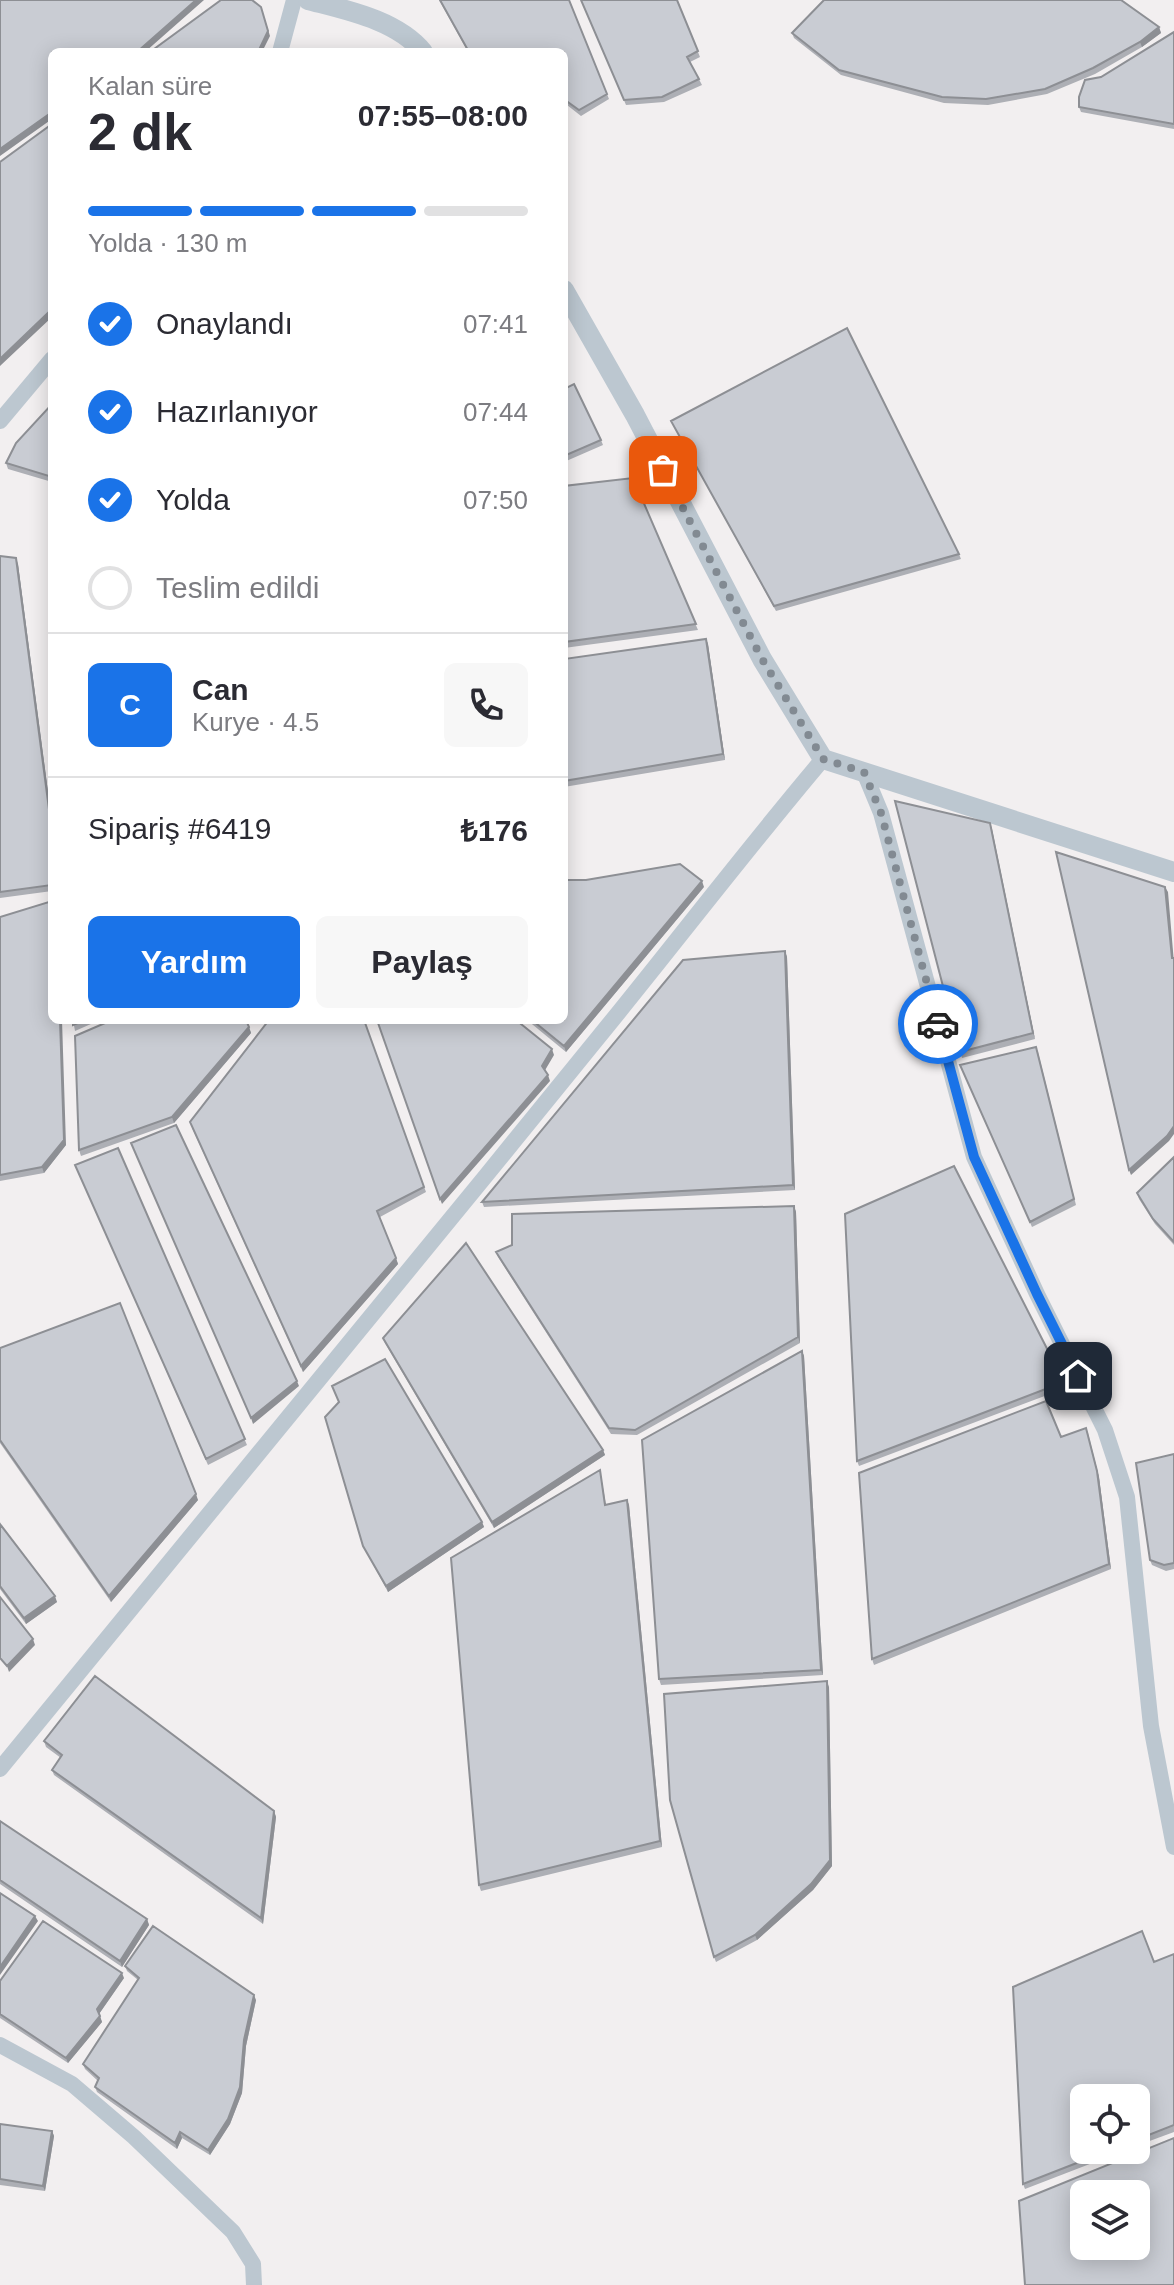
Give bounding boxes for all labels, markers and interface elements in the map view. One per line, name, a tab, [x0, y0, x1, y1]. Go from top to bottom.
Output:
text: Kalan süre	[88, 71, 212, 101]
text: 07:55–08:00	[358, 99, 528, 132]
text: 2 dk	[88, 103, 192, 161]
text: Yolda · 130 m	[88, 228, 247, 258]
icon: check	[88, 302, 132, 346]
text: Onaylandı	[156, 307, 293, 340]
text: 07:41	[463, 309, 528, 339]
icon: check	[88, 390, 132, 434]
text: Hazırlanıyor	[156, 395, 318, 428]
text: 07:44	[463, 397, 528, 427]
pin	[629, 436, 697, 504]
icon: bag	[641, 448, 685, 492]
icon: check	[88, 478, 132, 522]
text: Yolda	[156, 483, 230, 516]
text: 07:50	[463, 485, 528, 515]
text: Teslim edildi	[156, 571, 319, 604]
button: phone	[444, 663, 528, 747]
text: Can	[192, 673, 249, 706]
text: C	[119, 688, 141, 721]
text: Kurye · 4.5	[192, 707, 319, 737]
text: Sipariş #6419	[88, 812, 271, 845]
text: ₺176	[461, 814, 528, 847]
button: Yardım	[88, 916, 300, 1008]
button: Paylaş	[316, 916, 528, 1008]
courier	[898, 984, 978, 1064]
icon: car	[916, 1002, 960, 1046]
pin	[1044, 1342, 1112, 1410]
icon: home	[1056, 1354, 1100, 1398]
map controls	[1070, 2084, 1150, 2260]
button: locate	[1070, 2084, 1150, 2164]
button: layers	[1070, 2180, 1150, 2260]

